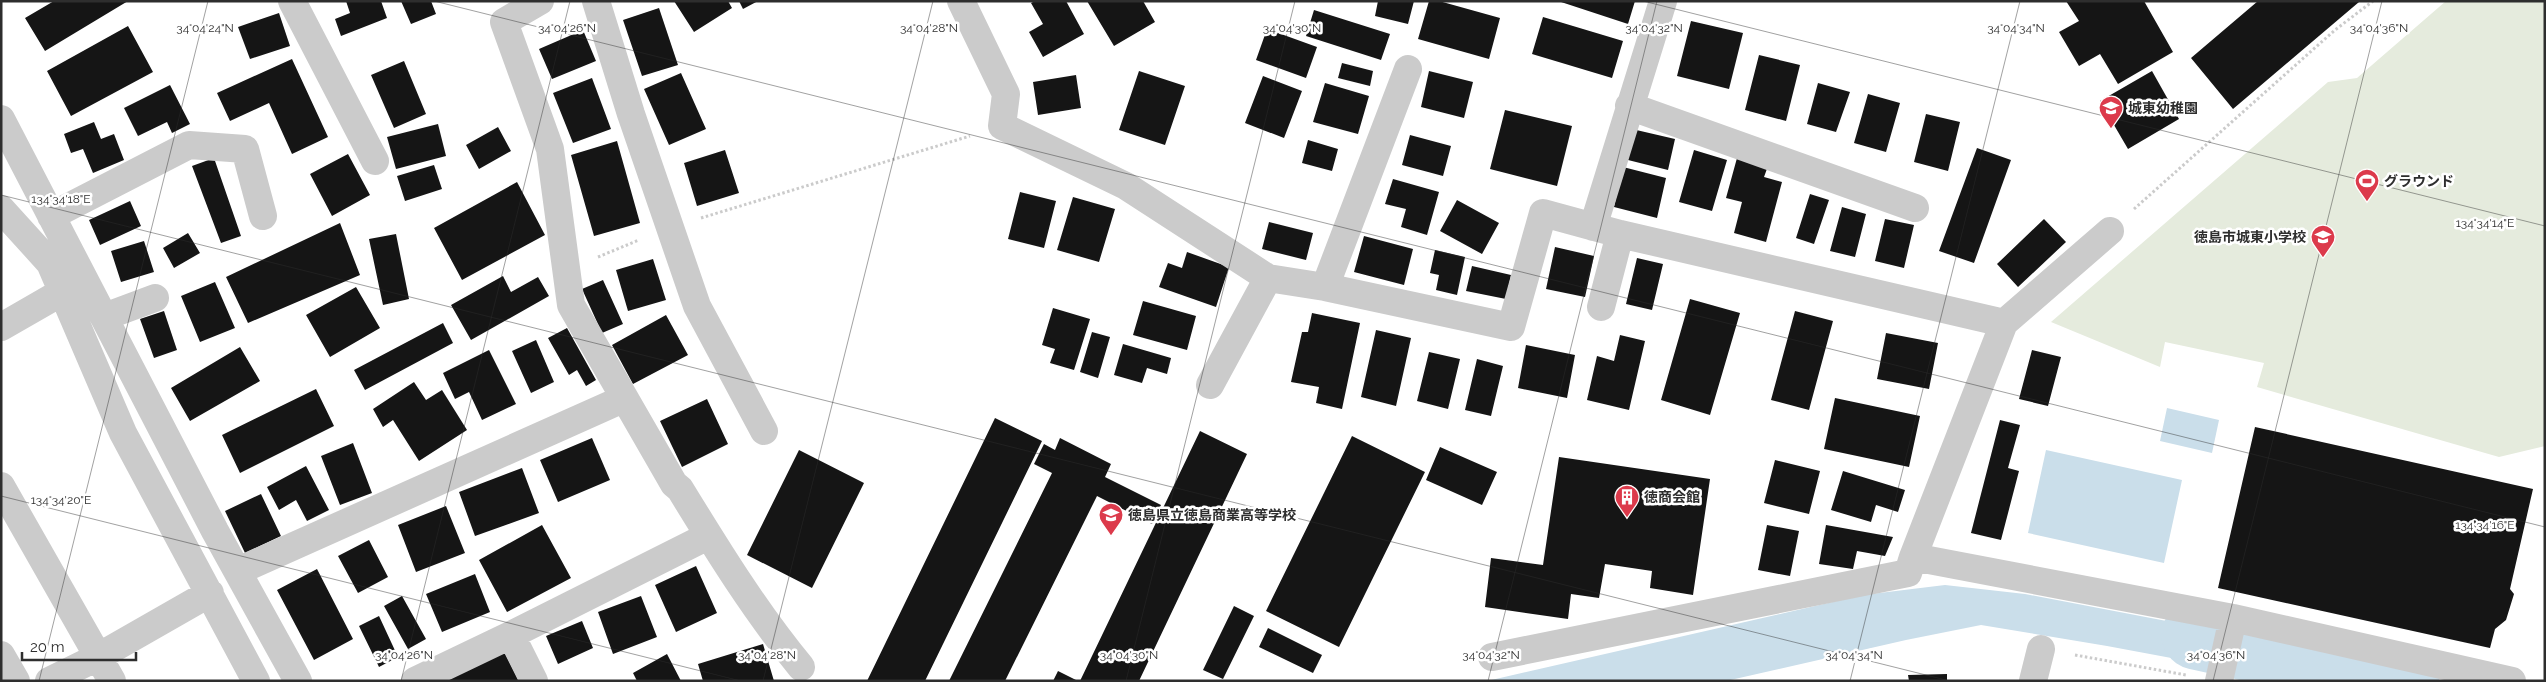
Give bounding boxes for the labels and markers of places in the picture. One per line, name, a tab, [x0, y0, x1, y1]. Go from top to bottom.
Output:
school or university icon: 城東幼稚園	[2098, 95, 2124, 129]
place label: 城東幼稚園	[2128, 100, 2198, 116]
sports icon: グラウンド	[2354, 168, 2380, 202]
place label: グラウンド	[2384, 173, 2454, 189]
school or university icon: 徳島市城東小学校	[2310, 224, 2336, 258]
place label: 徳島市城東小学校	[2194, 229, 2306, 245]
building icon: 徳商会館	[1614, 484, 1640, 518]
place label: 徳商会館	[1644, 489, 1700, 505]
school or university icon: 徳島県立徳島商業高等学校	[1098, 502, 1124, 536]
place label: 徳島県立徳島商業高等学校	[1128, 507, 1296, 523]

